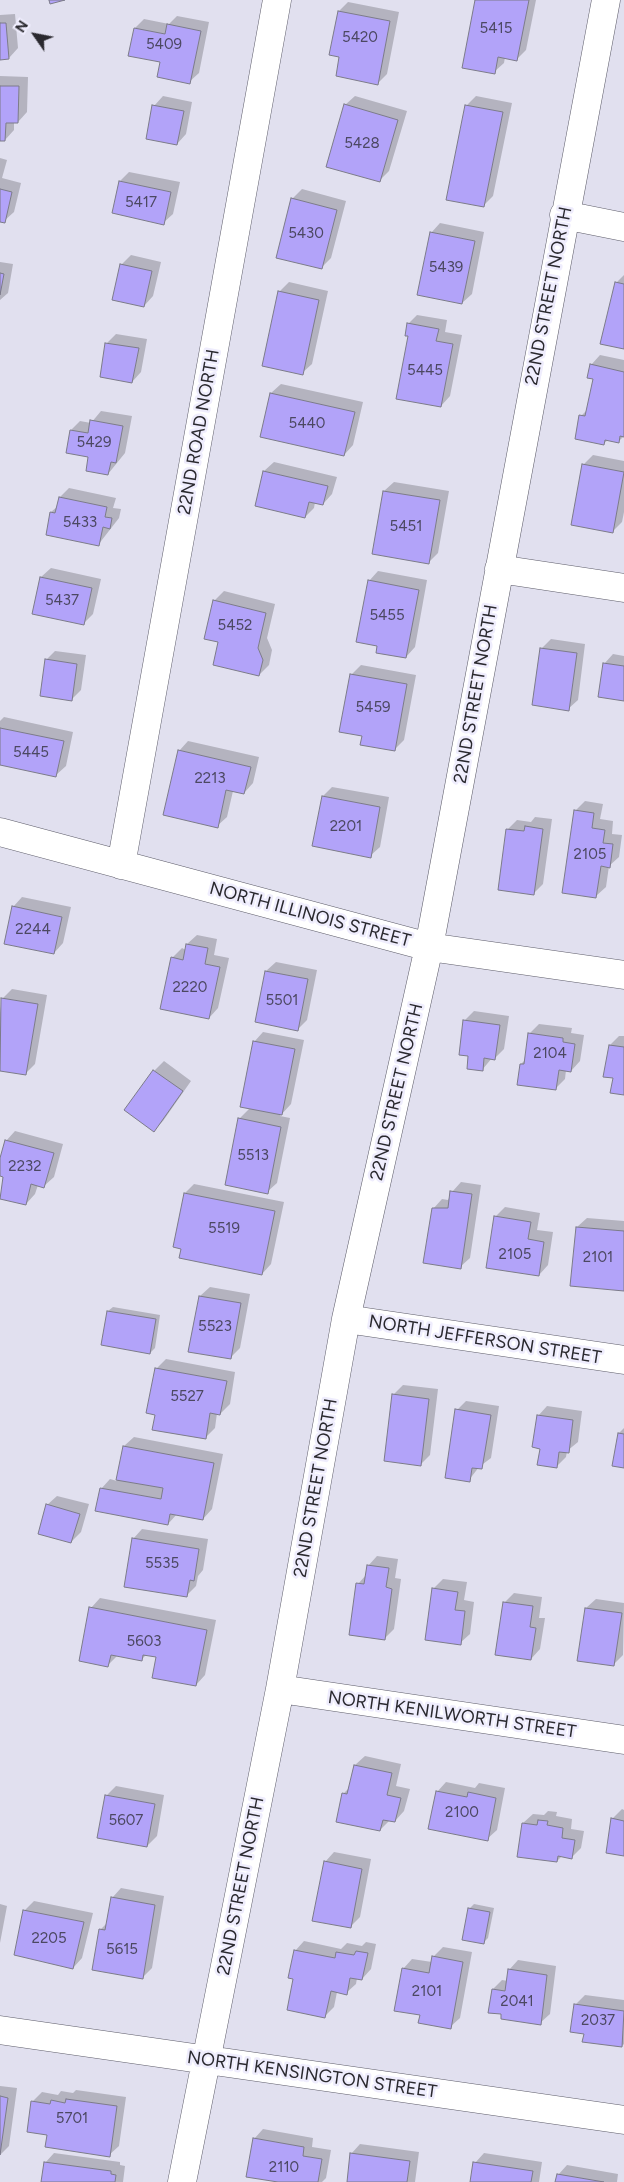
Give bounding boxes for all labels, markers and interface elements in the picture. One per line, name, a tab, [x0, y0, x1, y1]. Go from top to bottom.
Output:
north arrow	[10, 10, 60, 60]
text: N	[12, 17, 32, 36]
house number: 5415	[480, 20, 512, 38]
house number: 5420	[342, 29, 378, 47]
house number: 5409	[146, 36, 182, 54]
house number: 5428	[344, 135, 380, 153]
house number: 5417	[125, 194, 157, 212]
street label: 22ND STREET NORTH	[521, 205, 577, 387]
house number: 5430	[288, 225, 324, 243]
house number: 5439	[429, 259, 463, 277]
street label: 22ND ROAD NORTH	[174, 348, 224, 516]
house number: 5445	[407, 362, 443, 380]
house number: 5440	[289, 415, 325, 433]
house number: 5429	[77, 434, 111, 452]
house number: 5433	[63, 514, 97, 532]
house number: 5451	[390, 518, 422, 536]
house number: 5437	[45, 592, 79, 610]
street label: 22ND STREET NORTH	[450, 603, 502, 785]
house number: 5455	[369, 607, 405, 625]
house number: 5452	[218, 617, 252, 635]
house number: 5459	[355, 699, 391, 717]
house number: 5445	[13, 744, 49, 762]
house number: 2213	[194, 770, 226, 788]
house number: 2201	[330, 818, 362, 836]
house number: 2105	[574, 846, 606, 864]
street label: NORTH ILLINOIS STREET	[207, 878, 413, 952]
house number: 2244	[15, 921, 51, 939]
house number: 2220	[173, 979, 207, 997]
house number: 5501	[265, 992, 299, 1010]
street label: 22ND STREET NORTH	[366, 1001, 428, 1183]
house number: 2104	[533, 1045, 567, 1063]
house number: 5513	[237, 1147, 269, 1165]
house number: 2232	[8, 1158, 42, 1176]
house number: 5519	[208, 1220, 240, 1238]
house number: 2105	[499, 1246, 531, 1264]
house number: 2101	[583, 1249, 613, 1267]
street label: NORTH JEFFERSON STREET	[367, 1311, 603, 1369]
house number: 5523	[198, 1318, 232, 1336]
house number: 5527	[170, 1388, 204, 1406]
street label: 22ND STREET NORTH	[290, 1397, 342, 1579]
house number: 5535	[145, 1555, 179, 1573]
house number: 5603	[127, 1633, 161, 1651]
street label: NORTH KENILWORTH STREET	[326, 1687, 578, 1743]
street label: 22ND STREET NORTH	[213, 1795, 269, 1977]
house number: 2100	[445, 1804, 479, 1822]
house number: 5607	[109, 1812, 143, 1830]
house number: 2205	[31, 1930, 67, 1948]
house number: 5615	[106, 1941, 138, 1959]
house number: 2101	[412, 1983, 442, 2001]
house number: 2041	[500, 1993, 534, 2011]
house number: 2037	[581, 2012, 615, 2030]
street label: NORTH KENSINGTON STREET	[186, 2047, 438, 2103]
house number: 5701	[56, 2110, 88, 2128]
house number: 2110	[269, 2159, 299, 2177]

